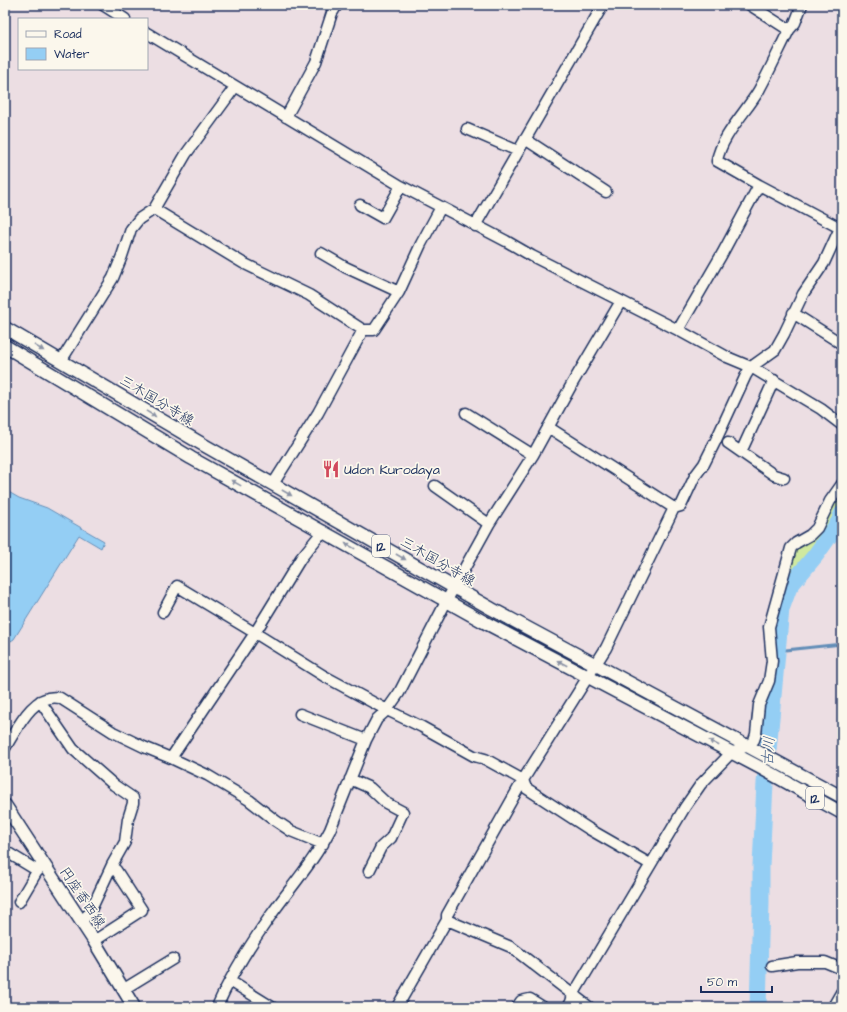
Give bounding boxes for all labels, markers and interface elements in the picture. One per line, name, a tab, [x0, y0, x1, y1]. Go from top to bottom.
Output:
legend	[18, 18, 148, 70]
text: Road	[54, 26, 82, 43]
text: Water	[54, 46, 90, 63]
one-way arrow	[33, 344, 45, 351]
street label: 三木国分寺線	[115, 371, 198, 431]
one-way arrow	[145, 410, 156, 417]
restaurant icon: Udon Kurodaya	[321, 459, 341, 479]
place label: Udon Kurodaya	[344, 460, 440, 480]
one-way arrow	[230, 480, 242, 486]
one-way arrow	[282, 489, 293, 496]
street label: 三木国分寺線	[396, 532, 479, 592]
road number: 12	[372, 535, 390, 557]
one-way arrow	[344, 543, 356, 550]
one-way arrow	[395, 553, 406, 560]
one-way arrow	[556, 660, 568, 666]
water label: 古川	[757, 735, 780, 767]
one-way arrow	[708, 740, 720, 747]
road number: 12	[806, 787, 824, 809]
street label: 円座香西線	[54, 863, 110, 932]
scale bar	[701, 968, 772, 994]
text: 50 m	[707, 974, 738, 991]

